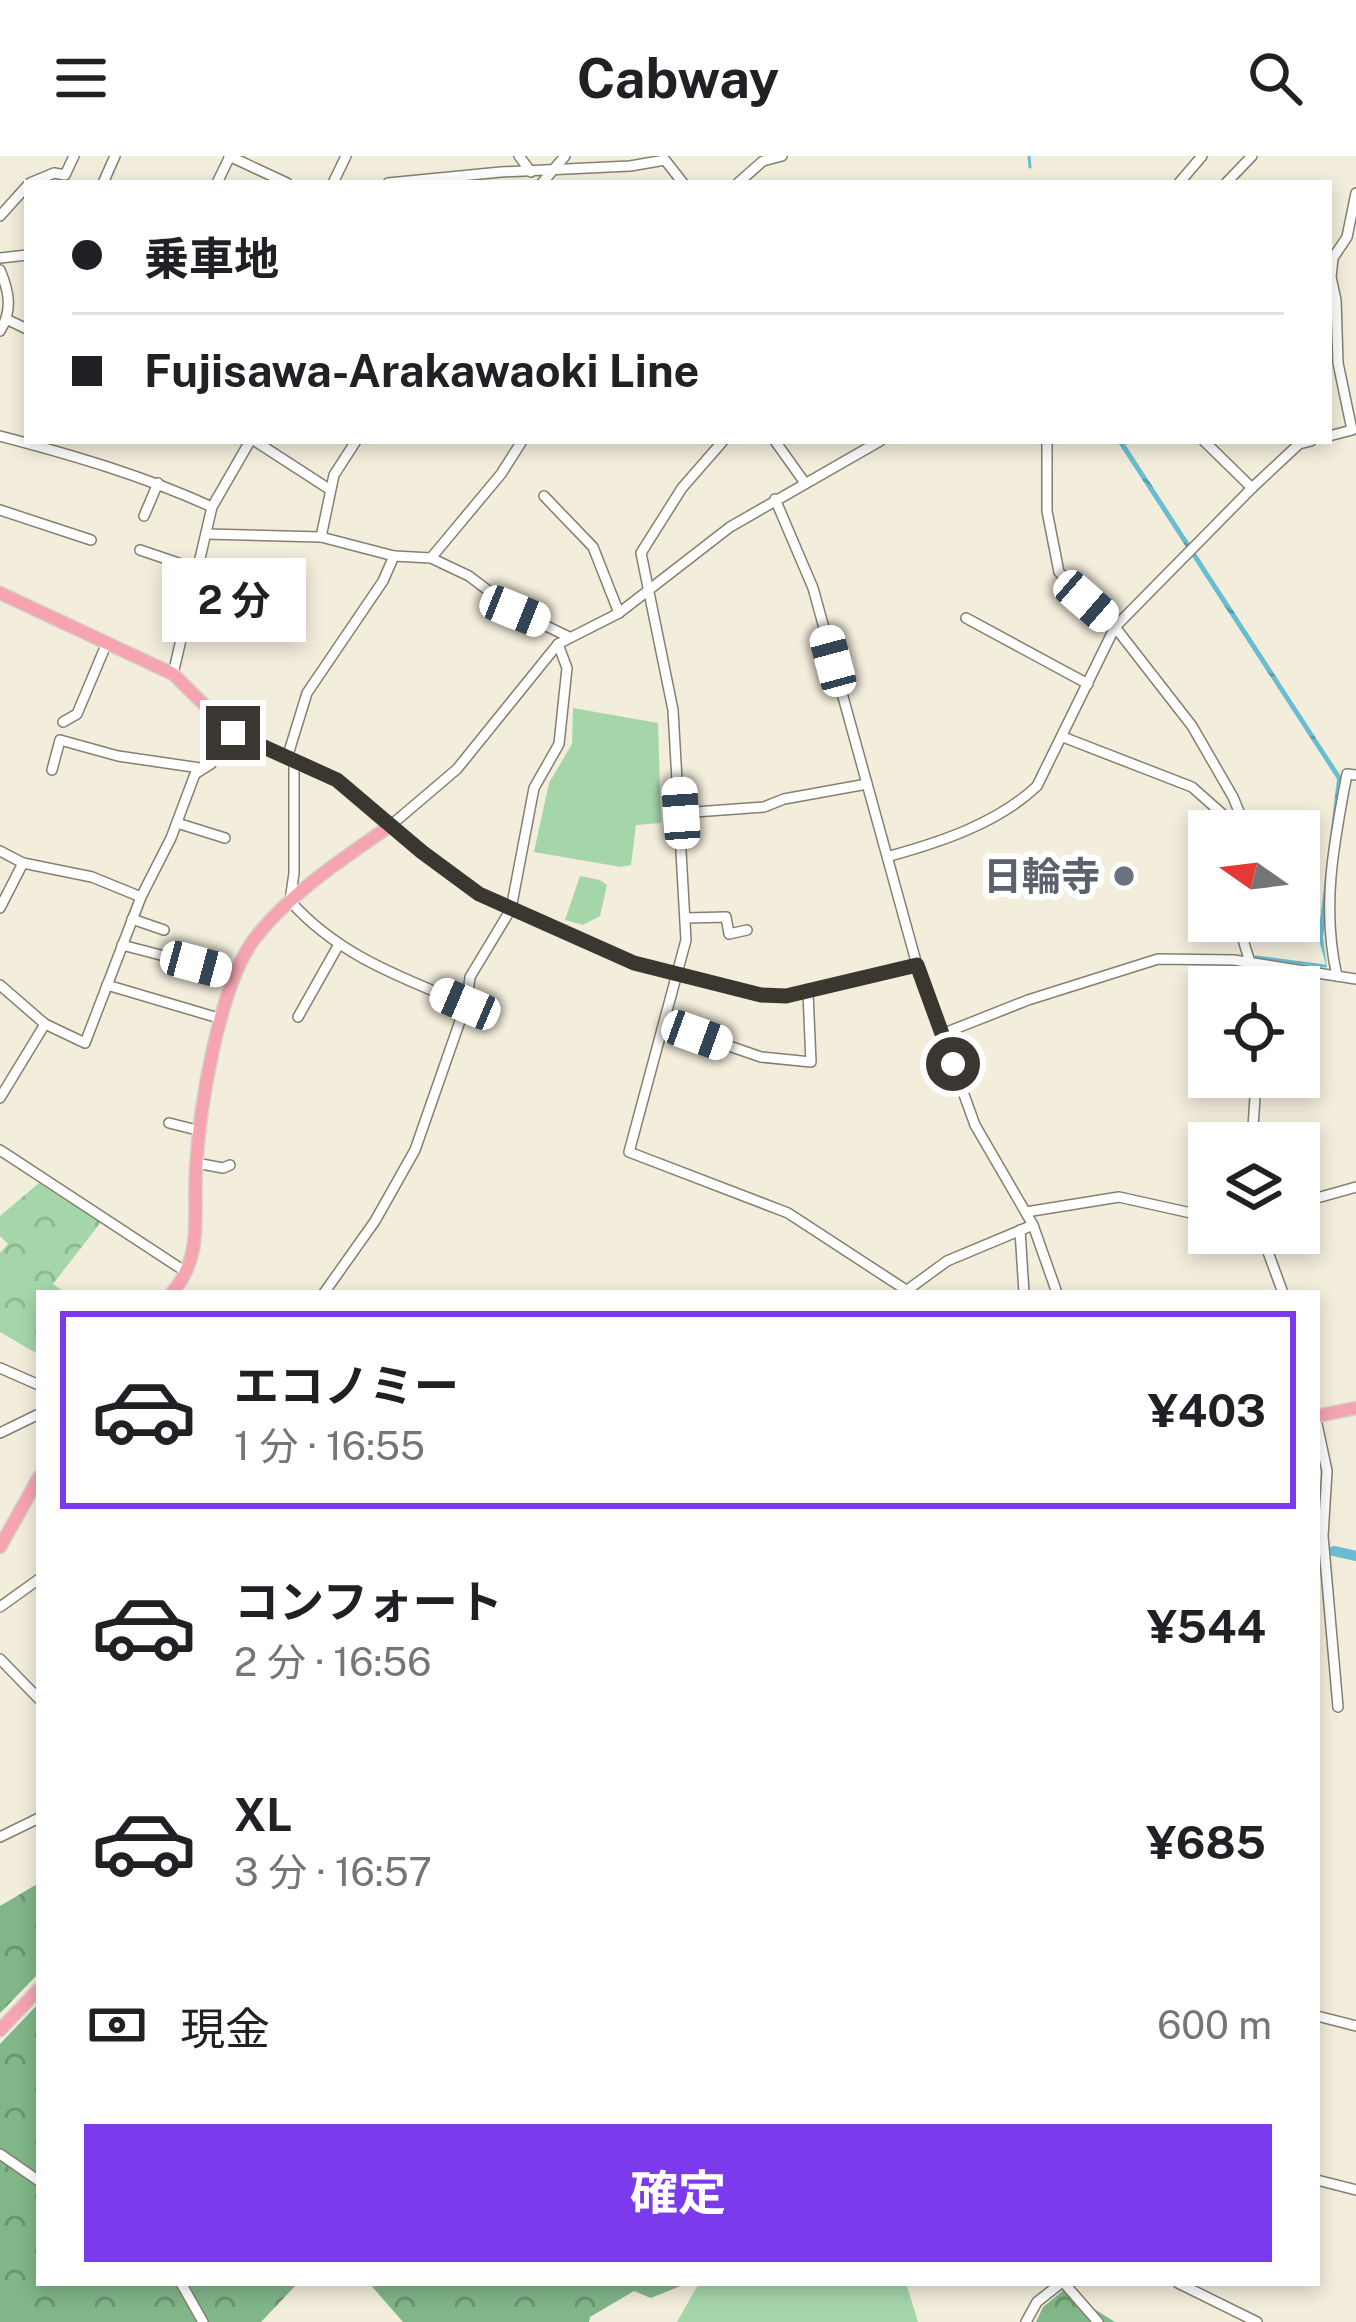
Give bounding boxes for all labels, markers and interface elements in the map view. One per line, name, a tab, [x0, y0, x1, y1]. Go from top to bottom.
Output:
icon: menu	[48, 45, 114, 111]
icon: search	[1242, 45, 1308, 111]
text: Cabway	[577, 47, 779, 110]
text: 乗車地	[144, 232, 279, 285]
text: Fujisawa-Arakawaoki Line	[144, 344, 700, 397]
callout: 2 分	[161, 559, 305, 643]
car	[1047, 564, 1125, 638]
text: 2 分	[198, 577, 270, 623]
car	[475, 581, 555, 641]
car	[806, 622, 860, 700]
route end	[206, 706, 260, 760]
car	[661, 776, 701, 850]
north arrow	[1188, 810, 1320, 942]
map controls	[1188, 810, 1320, 1254]
place label: 日輪寺	[983, 853, 1100, 899]
marker: 日輪寺	[1111, 863, 1137, 889]
car	[157, 937, 235, 991]
button: locate	[1188, 966, 1320, 1098]
car	[425, 973, 505, 1035]
car	[657, 1006, 737, 1064]
route start	[926, 1037, 980, 1091]
button: layers	[1188, 1122, 1320, 1254]
icon: car	[90, 1356, 198, 1464]
text: エコノミー	[234, 1359, 459, 1412]
text: ¥403	[1148, 1384, 1266, 1437]
text: 1 分 · 16:55	[234, 1423, 425, 1469]
icon: car	[90, 1572, 198, 1680]
text: コンフォート	[234, 1575, 503, 1628]
text: ¥544	[1147, 1600, 1266, 1653]
text: 2 分 · 16:56	[234, 1639, 432, 1685]
icon: car	[90, 1788, 198, 1896]
text: XL	[234, 1788, 292, 1841]
text: ¥685	[1146, 1816, 1266, 1869]
text: 3 分 · 16:57	[234, 1849, 432, 1895]
icon: cash	[84, 1992, 150, 2058]
text: 現金	[180, 2002, 270, 2055]
text: 600 m	[1157, 2002, 1272, 2048]
button: 確定	[84, 2124, 1272, 2262]

